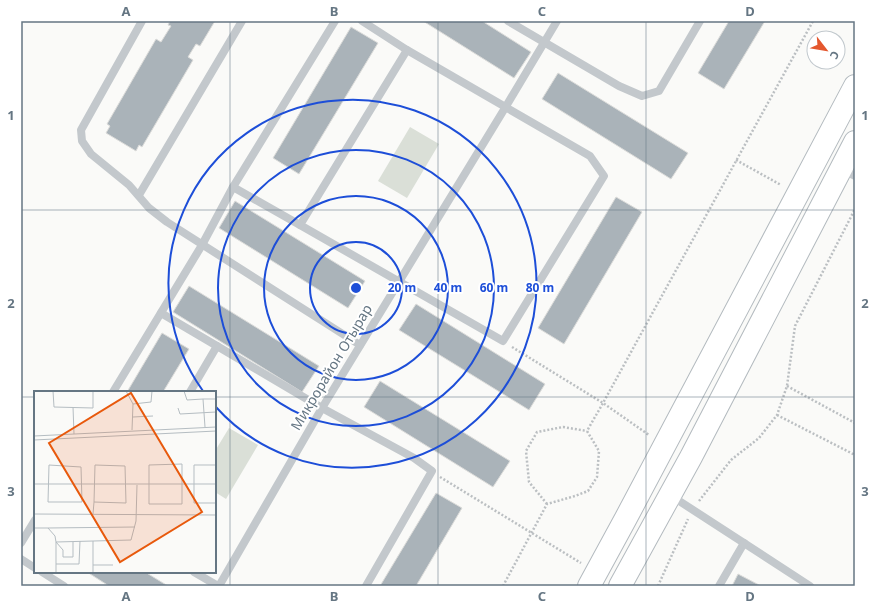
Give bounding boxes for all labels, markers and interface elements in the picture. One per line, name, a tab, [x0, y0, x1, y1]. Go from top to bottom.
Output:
text: A	[122, 2, 131, 20]
text: B	[330, 2, 338, 20]
text: C	[538, 2, 546, 20]
text: D	[745, 2, 755, 20]
north arrow	[806, 30, 846, 70]
text: С	[827, 48, 843, 62]
text: 1	[7, 106, 15, 124]
text: 1	[861, 106, 869, 124]
text: 20 m	[388, 279, 416, 296]
text: 40 m	[434, 279, 462, 296]
text: 60 m	[480, 279, 508, 296]
text: 80 m	[526, 279, 554, 296]
centre of rings	[349, 281, 363, 295]
text: 2	[7, 294, 15, 312]
text: 2	[861, 294, 869, 312]
street label: Микрорайон Отырар	[286, 300, 376, 434]
inset map	[34, 391, 216, 573]
text: 3	[7, 482, 15, 500]
text: 3	[861, 482, 869, 500]
text: A	[122, 587, 131, 605]
text: B	[330, 587, 338, 605]
text: C	[538, 587, 546, 605]
text: D	[745, 587, 755, 605]

